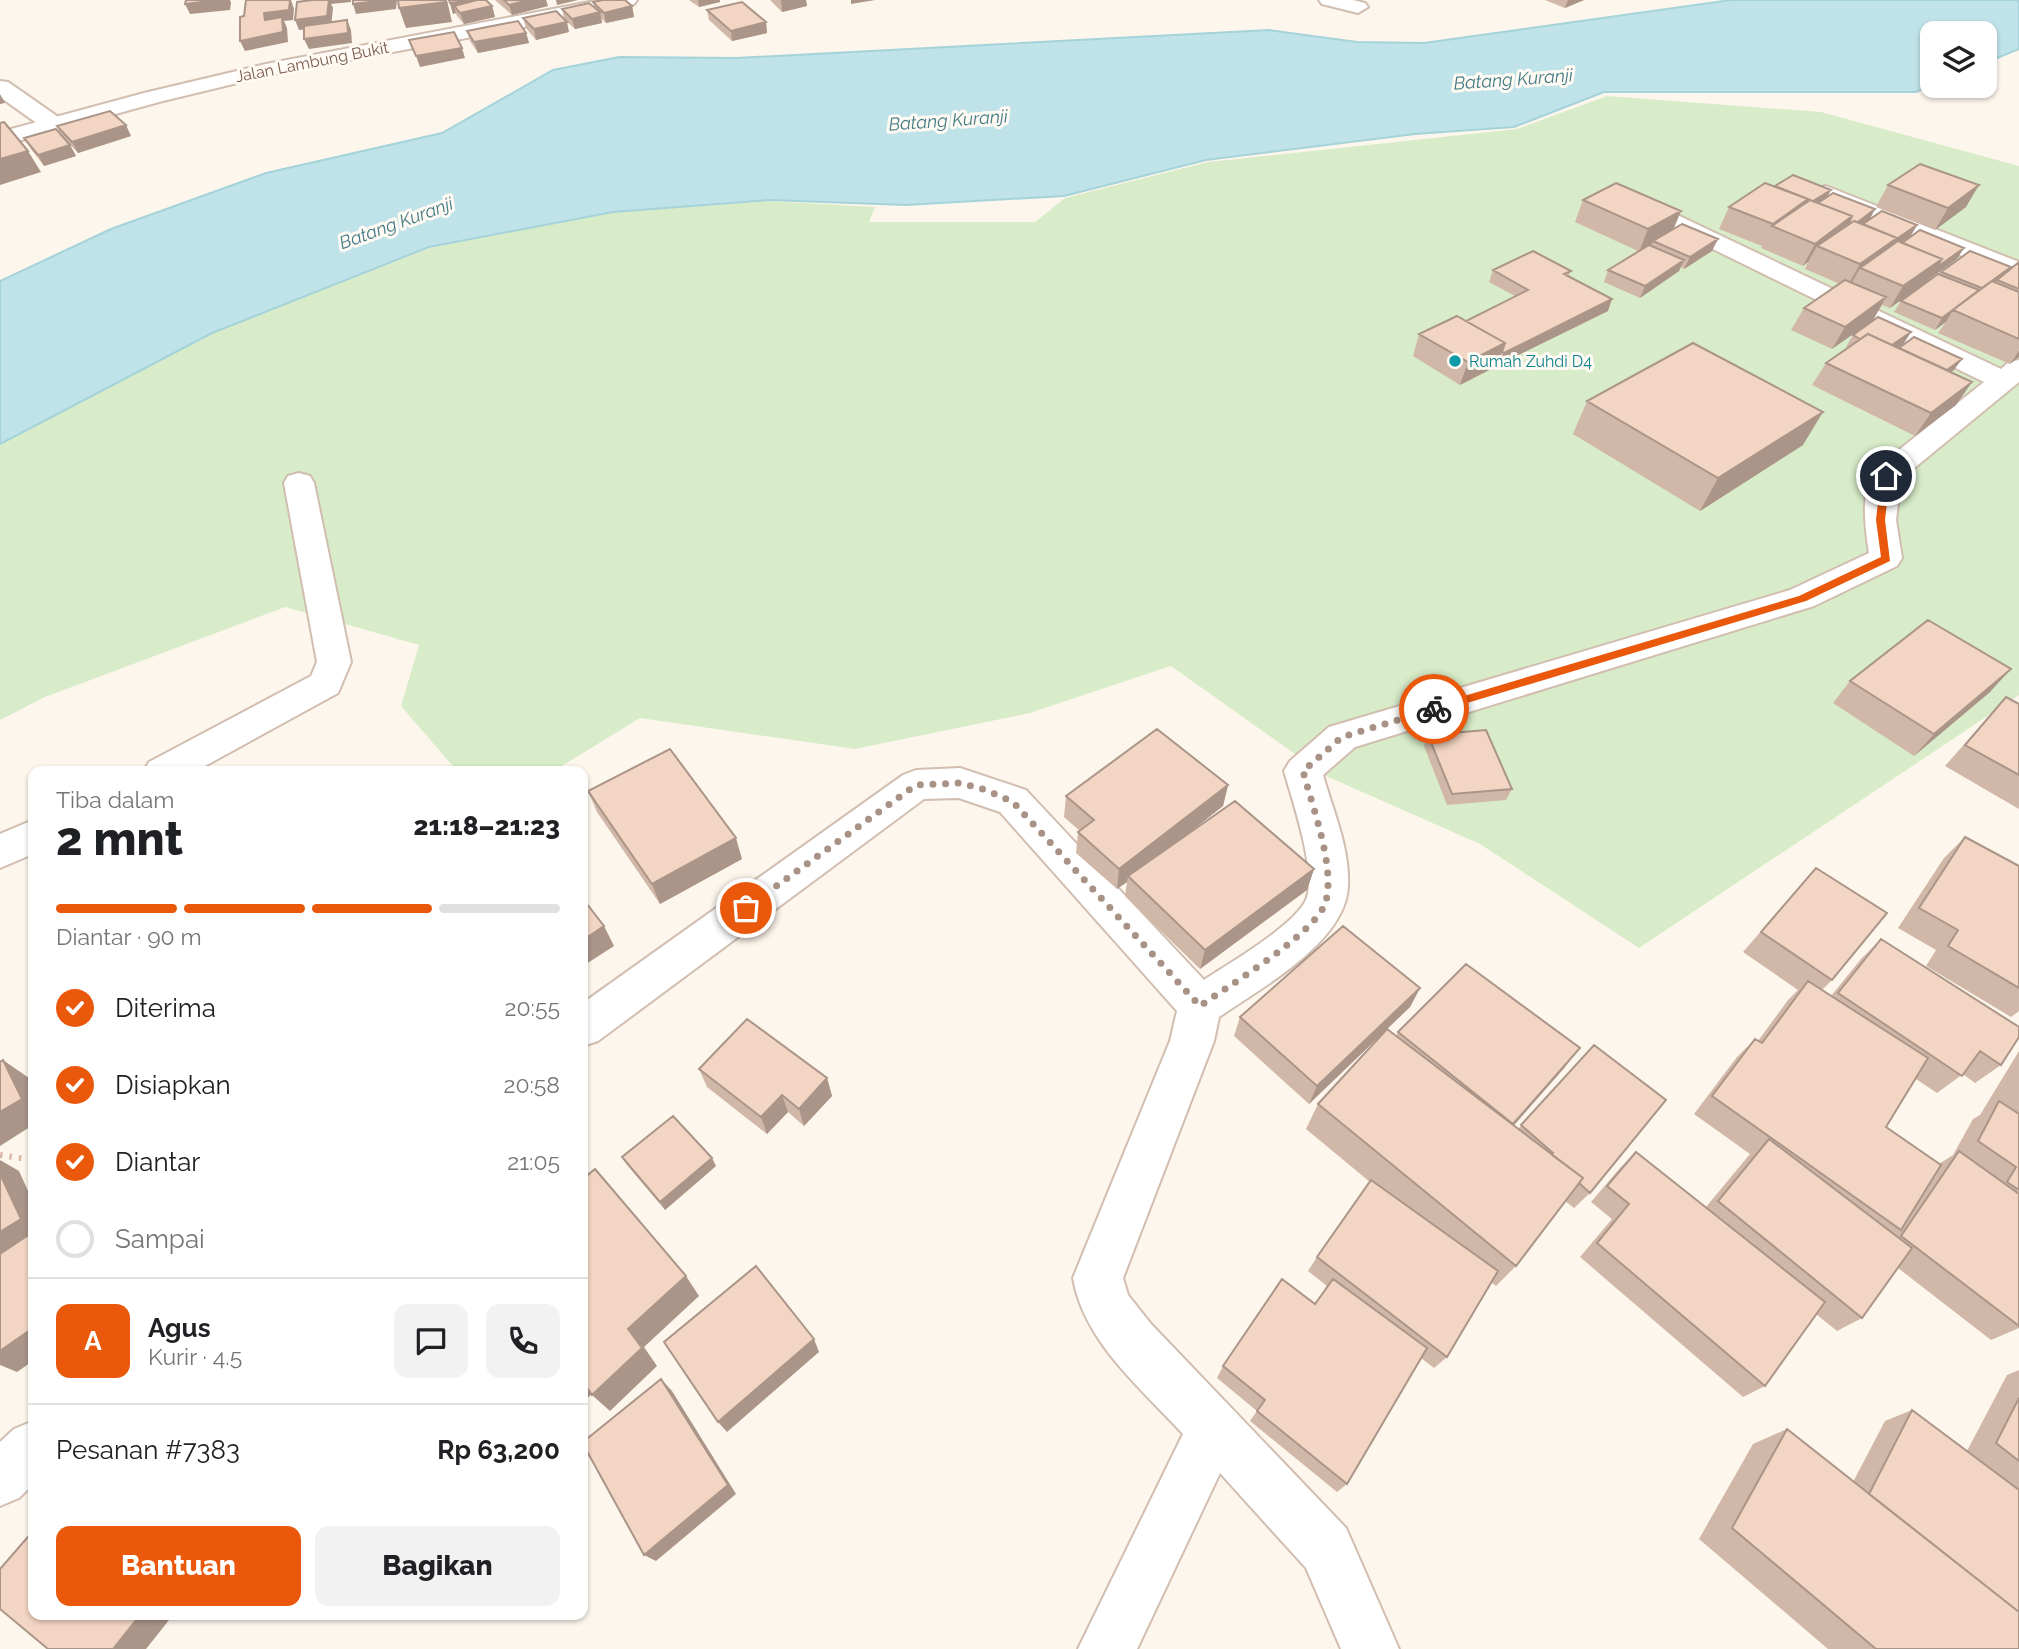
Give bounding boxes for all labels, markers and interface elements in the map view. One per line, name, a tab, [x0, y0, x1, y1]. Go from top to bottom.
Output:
map controls	[1920, 21, 1997, 98]
button: layers	[1920, 21, 1997, 98]
street label: Jalan Lambung Bukit	[234, 38, 391, 86]
water label: Batang Kuranji	[1453, 64, 1574, 94]
water label: Batang Kuranji	[888, 105, 1009, 135]
water label: Batang Kuranji	[336, 192, 457, 253]
place label: Rumah Zuhdi D4	[1469, 352, 1592, 371]
marker: Rumah Zuhdi D4	[1447, 353, 1463, 369]
pin	[1856, 446, 1916, 506]
icon: home	[1867, 457, 1905, 495]
courier	[1399, 674, 1469, 744]
icon: bike	[1415, 690, 1453, 728]
text: Tiba dalam	[56, 786, 174, 813]
text: 21:18–21:23	[414, 811, 560, 841]
text: 2 mnt	[56, 812, 183, 866]
pin	[716, 878, 776, 938]
icon: bag	[727, 889, 765, 927]
text: Diantar · 90 m	[56, 923, 202, 950]
icon: check	[56, 989, 94, 1027]
text: Diterima	[115, 993, 216, 1023]
text: 20:55	[505, 994, 560, 1021]
icon: check	[56, 1066, 94, 1104]
text: Disiapkan	[115, 1070, 231, 1100]
text: 20:58	[503, 1071, 560, 1098]
icon: check	[56, 1143, 94, 1181]
text: Diantar	[115, 1147, 200, 1177]
text: 21:05	[507, 1148, 560, 1175]
text: Sampai	[115, 1224, 205, 1254]
button: chat	[394, 1304, 468, 1378]
button: phone	[486, 1304, 560, 1378]
text: Agus	[148, 1313, 210, 1343]
text: A	[84, 1326, 102, 1356]
text: Kurir · 4.5	[148, 1343, 242, 1370]
text: Pesanan #7383	[56, 1435, 240, 1465]
text: Rp 63,200	[437, 1435, 560, 1465]
button: Bantuan	[56, 1526, 301, 1606]
button: Bagikan	[315, 1526, 560, 1606]

